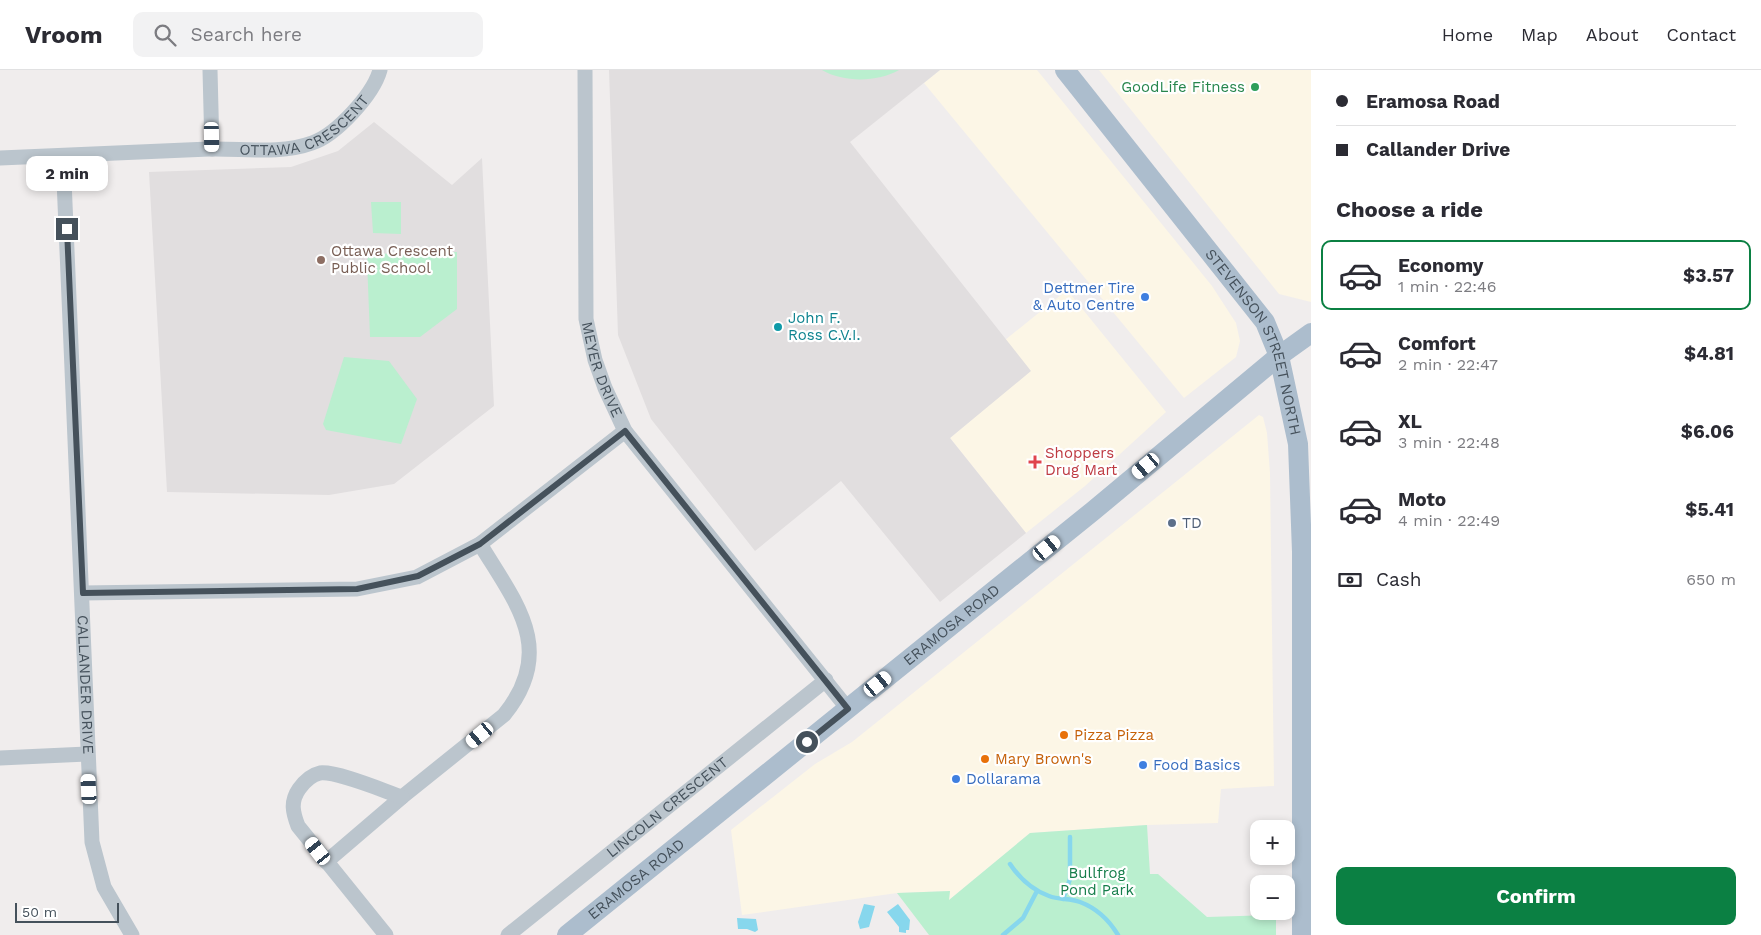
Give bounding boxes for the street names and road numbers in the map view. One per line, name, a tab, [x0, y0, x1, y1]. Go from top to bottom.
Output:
street label: OTTAWA CRESCENT	[239, 92, 373, 159]
street label: STEVENSON STREET NORTH	[1201, 245, 1305, 437]
street label: MEYER DRIVE	[578, 320, 626, 420]
street label: ERAMOSA ROAD	[900, 581, 1004, 669]
street label: CALLANDER DRIVE	[73, 615, 97, 754]
street label: LINCOLN CRESCENT	[603, 753, 732, 861]
street label: ERAMOSA ROAD	[584, 835, 688, 923]

